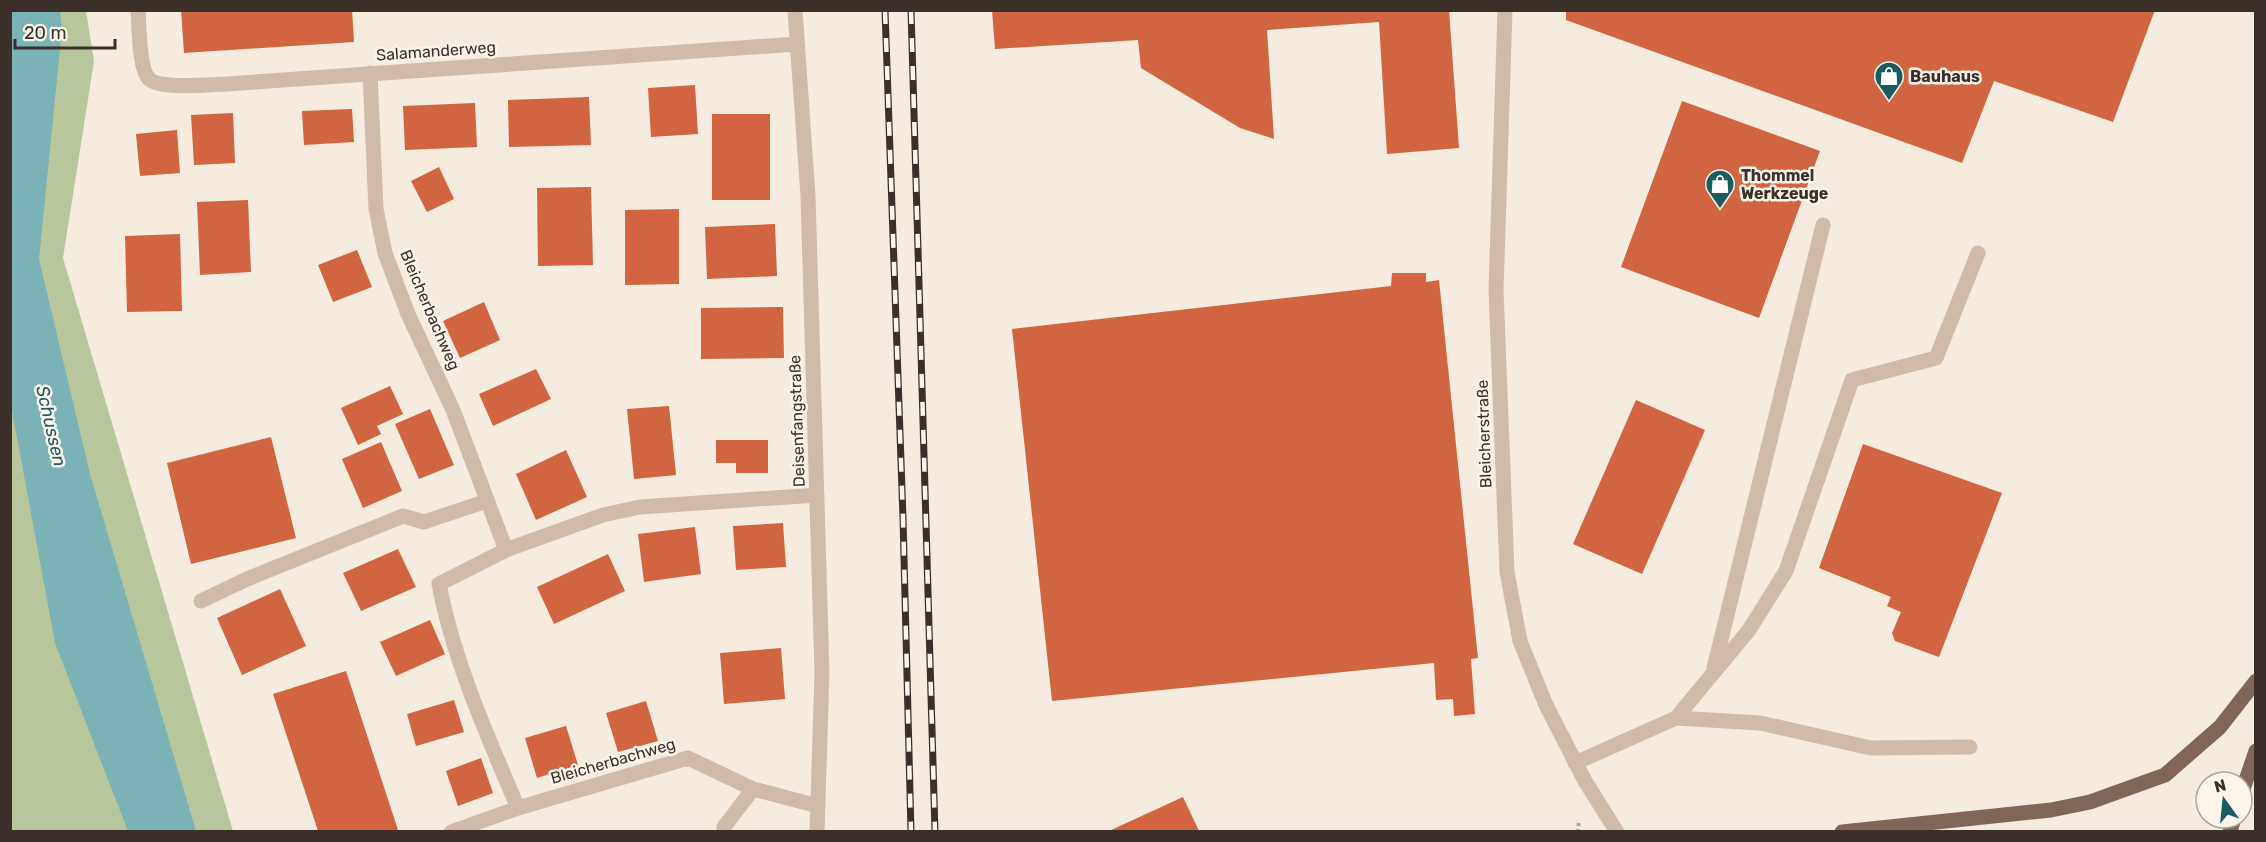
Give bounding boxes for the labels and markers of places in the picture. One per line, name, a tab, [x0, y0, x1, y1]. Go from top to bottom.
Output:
shop icon: Bauhaus	[1873, 60, 1905, 102]
place label: Bauhaus	[1910, 67, 1980, 86]
place label: Thommel Werkzeuge	[1741, 166, 1828, 203]
shop icon: Thommel Werkzeuge	[1704, 168, 1736, 210]

